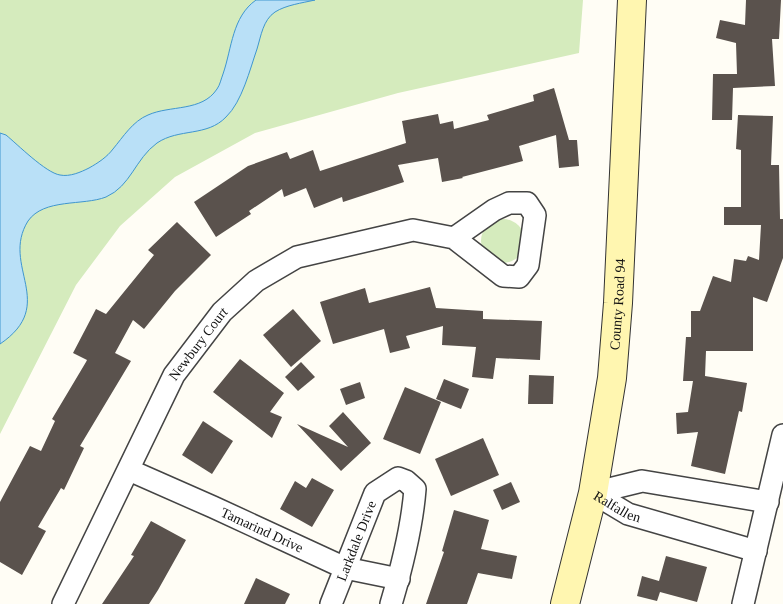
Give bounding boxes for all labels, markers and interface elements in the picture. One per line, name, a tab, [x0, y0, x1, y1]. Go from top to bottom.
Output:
street label: County Road 94	[607, 258, 628, 351]
street label: Newbury Court	[166, 304, 230, 383]
street label: Ralfallen	[591, 488, 642, 525]
street label: Larkdale Drive	[334, 499, 379, 583]
street label: Tamarind Drive	[219, 505, 305, 556]

